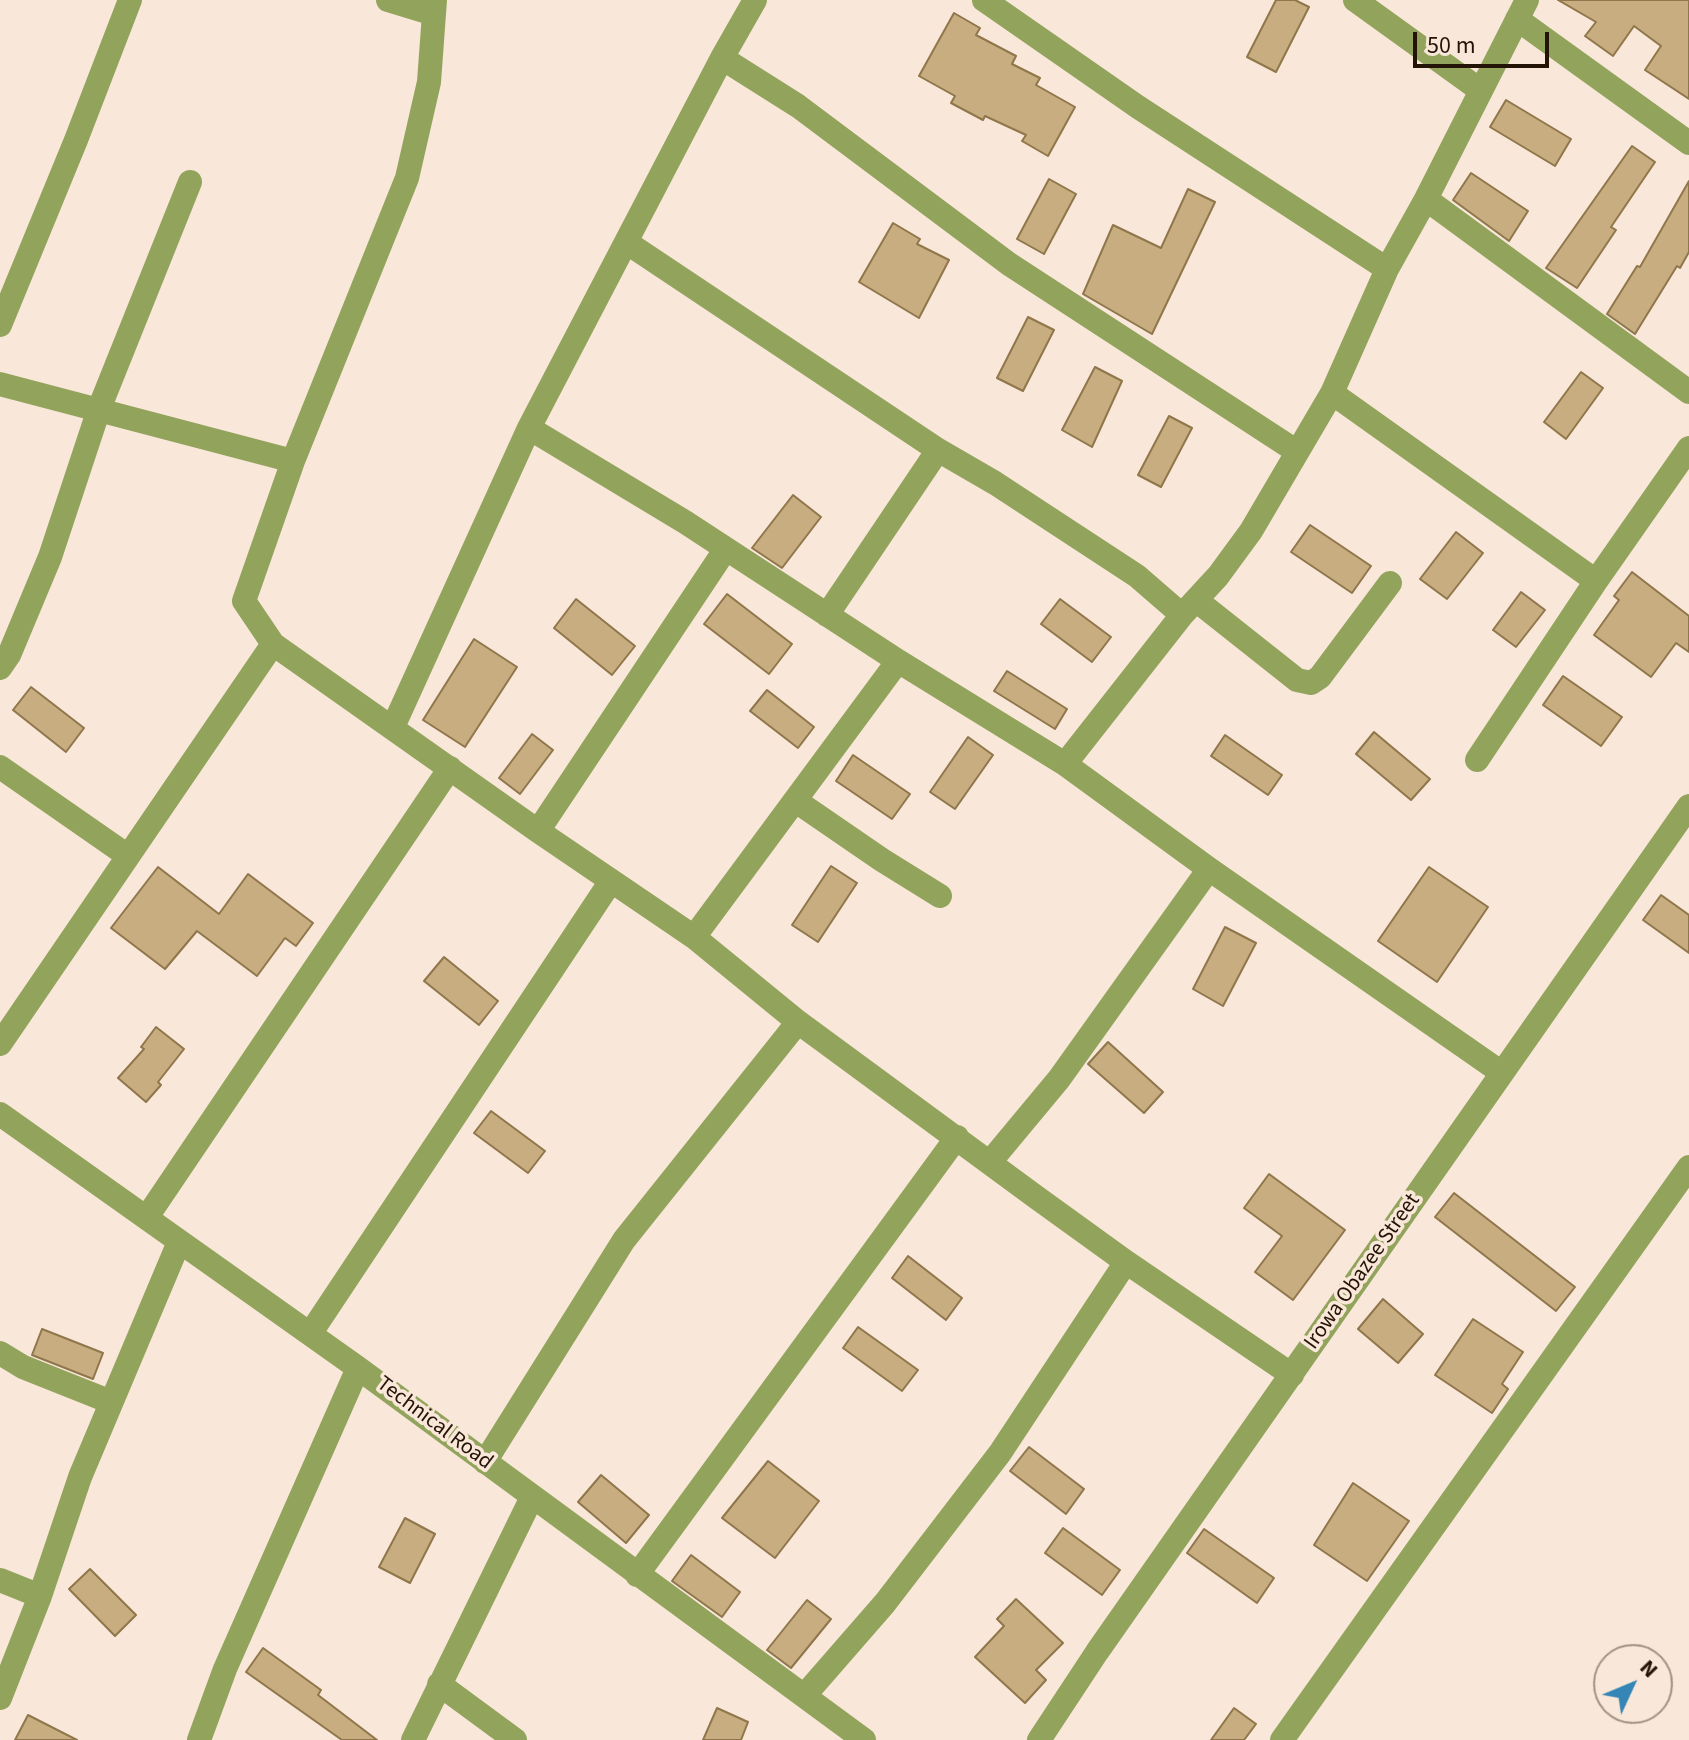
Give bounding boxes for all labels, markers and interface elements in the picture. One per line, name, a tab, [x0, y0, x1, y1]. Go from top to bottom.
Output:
scale bar	[1417, 16, 1553, 66]
text: 50 m	[1427, 28, 1476, 63]
street label: Irowa Obazee Street	[1299, 1189, 1427, 1355]
street label: Technical Road	[371, 1372, 497, 1476]
north arrow	[1593, 1644, 1673, 1724]
text: N	[1632, 1652, 1665, 1685]

